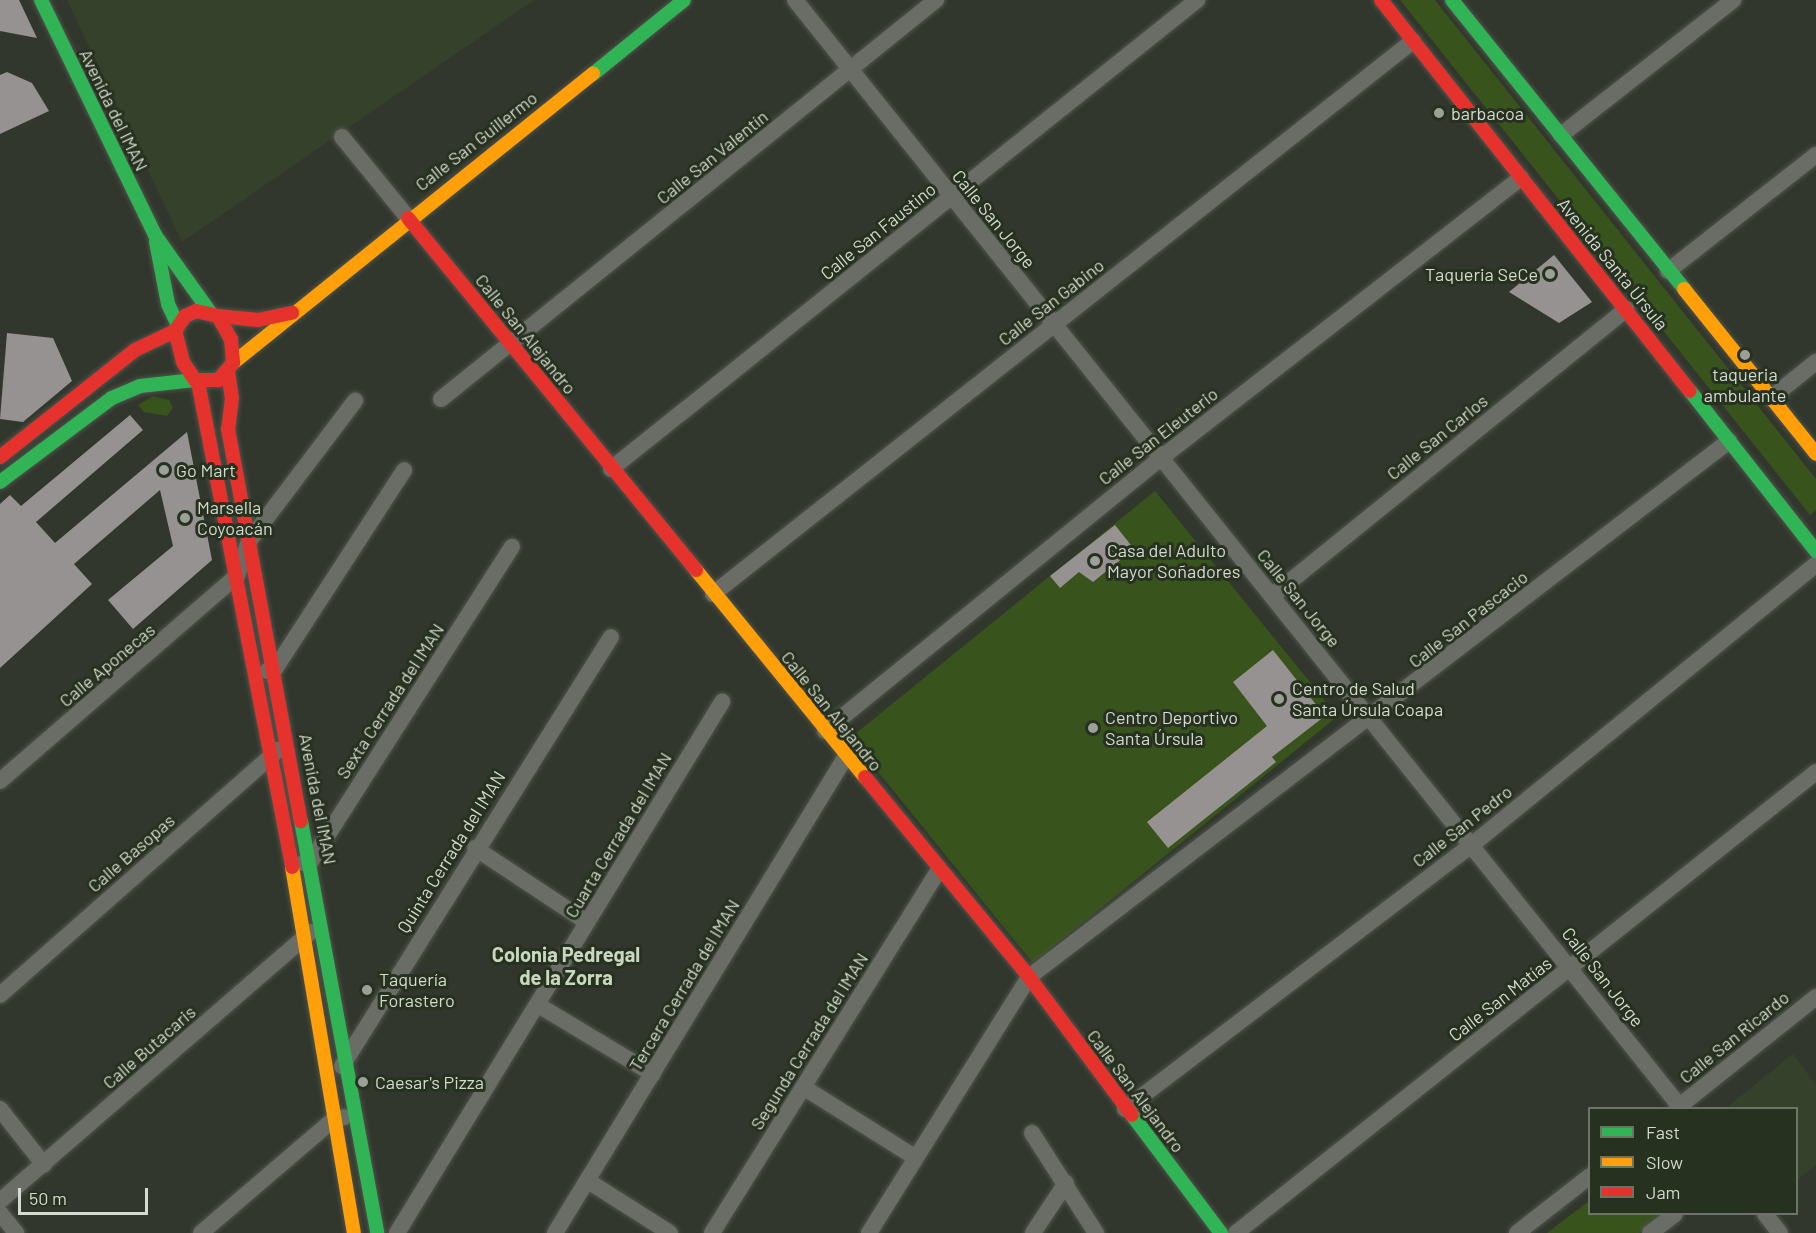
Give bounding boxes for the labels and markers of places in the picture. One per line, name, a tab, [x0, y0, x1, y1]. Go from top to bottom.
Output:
place label: barbacoa	[1451, 102, 1524, 124]
marker: barbacoa	[1432, 106, 1446, 120]
place label: Taqueria SeCe	[1425, 263, 1538, 285]
marker: Taqueria SeCe	[1543, 267, 1557, 281]
marker: taqueria ambulante	[1738, 348, 1752, 362]
place label: taqueria ambulante	[1704, 364, 1786, 406]
place label: Go Mart	[176, 459, 236, 481]
marker: Go Mart	[157, 463, 171, 477]
place label: Marsella Coyoacán	[197, 497, 273, 540]
marker: Marsella Coyoacán	[178, 511, 192, 525]
place label: Casa del Adulto Mayor Soñadores	[1107, 540, 1240, 582]
marker: Casa del Adulto Mayor Soñadores	[1088, 554, 1102, 568]
place label: Centro de Salud Santa Úrsula Coapa	[1292, 678, 1443, 720]
marker: Centro de Salud Santa Úrsula Coapa	[1270, 690, 1288, 708]
place label: Centro Deportivo Santa Úrsula	[1105, 707, 1238, 750]
marker: Centro Deportivo Santa Úrsula	[1086, 721, 1100, 735]
place label: Taquería Forastero	[379, 969, 455, 1012]
marker: Taquería Forastero	[360, 983, 374, 997]
place label: Caesar's Pizza	[375, 1071, 484, 1093]
marker: Caesar's Pizza	[356, 1075, 370, 1089]

